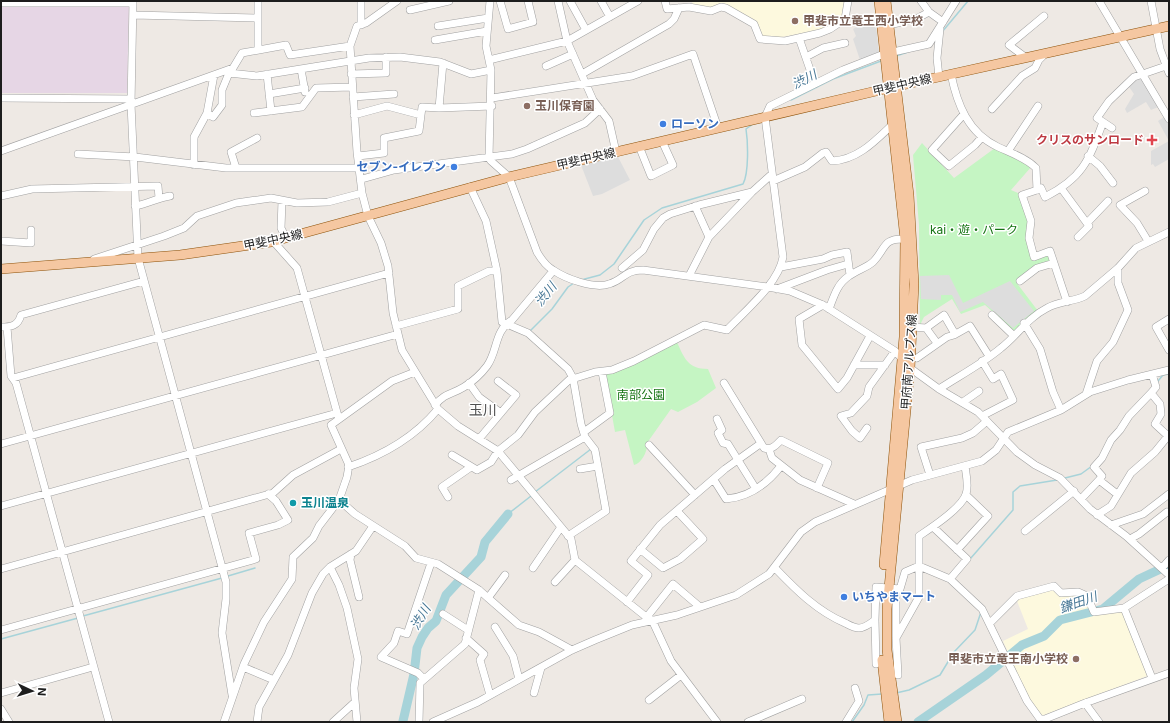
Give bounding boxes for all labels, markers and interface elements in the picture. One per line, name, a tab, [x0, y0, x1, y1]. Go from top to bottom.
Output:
place label: 甲斐市立竜王西小学校	[803, 13, 923, 28]
marker: 甲斐市立竜王西小学校	[790, 16, 800, 26]
water label: 渋川	[789, 65, 821, 92]
street label: 甲斐中央線	[871, 70, 933, 99]
place label: 玉川保育園	[535, 98, 595, 113]
marker: 玉川保育園	[522, 101, 532, 111]
place label: ローソン	[671, 116, 719, 131]
marker: ローソン	[658, 119, 668, 129]
place label: クリスのサンロード	[1036, 132, 1144, 147]
marker: クリスのサンロード	[1147, 135, 1157, 145]
street label: 甲斐中央線	[555, 144, 617, 173]
place label: セブン-イレブン	[356, 159, 446, 174]
marker: セブン-イレブン	[449, 162, 459, 172]
park label: kai・遊・パーク	[930, 222, 1018, 237]
street label: 甲斐中央線	[242, 226, 304, 253]
water label: 渋川	[531, 277, 561, 309]
street label: 甲府南アルプス線	[898, 314, 919, 410]
park label: 南部公園	[617, 387, 665, 402]
district label: 玉川	[469, 401, 497, 418]
place label: 玉川温泉	[301, 495, 349, 510]
marker: 玉川温泉	[288, 498, 298, 508]
water label: 鎌田川	[1057, 587, 1101, 616]
place label: いちやまマート	[852, 589, 936, 604]
marker: いちやまマート	[839, 592, 849, 602]
water label: 渋川	[406, 600, 435, 632]
place label: 甲斐市立竜王南小学校	[948, 651, 1068, 666]
marker: 甲斐市立竜王南小学校	[1071, 654, 1081, 664]
north arrow	[12, 671, 52, 711]
text: N	[35, 687, 49, 696]

